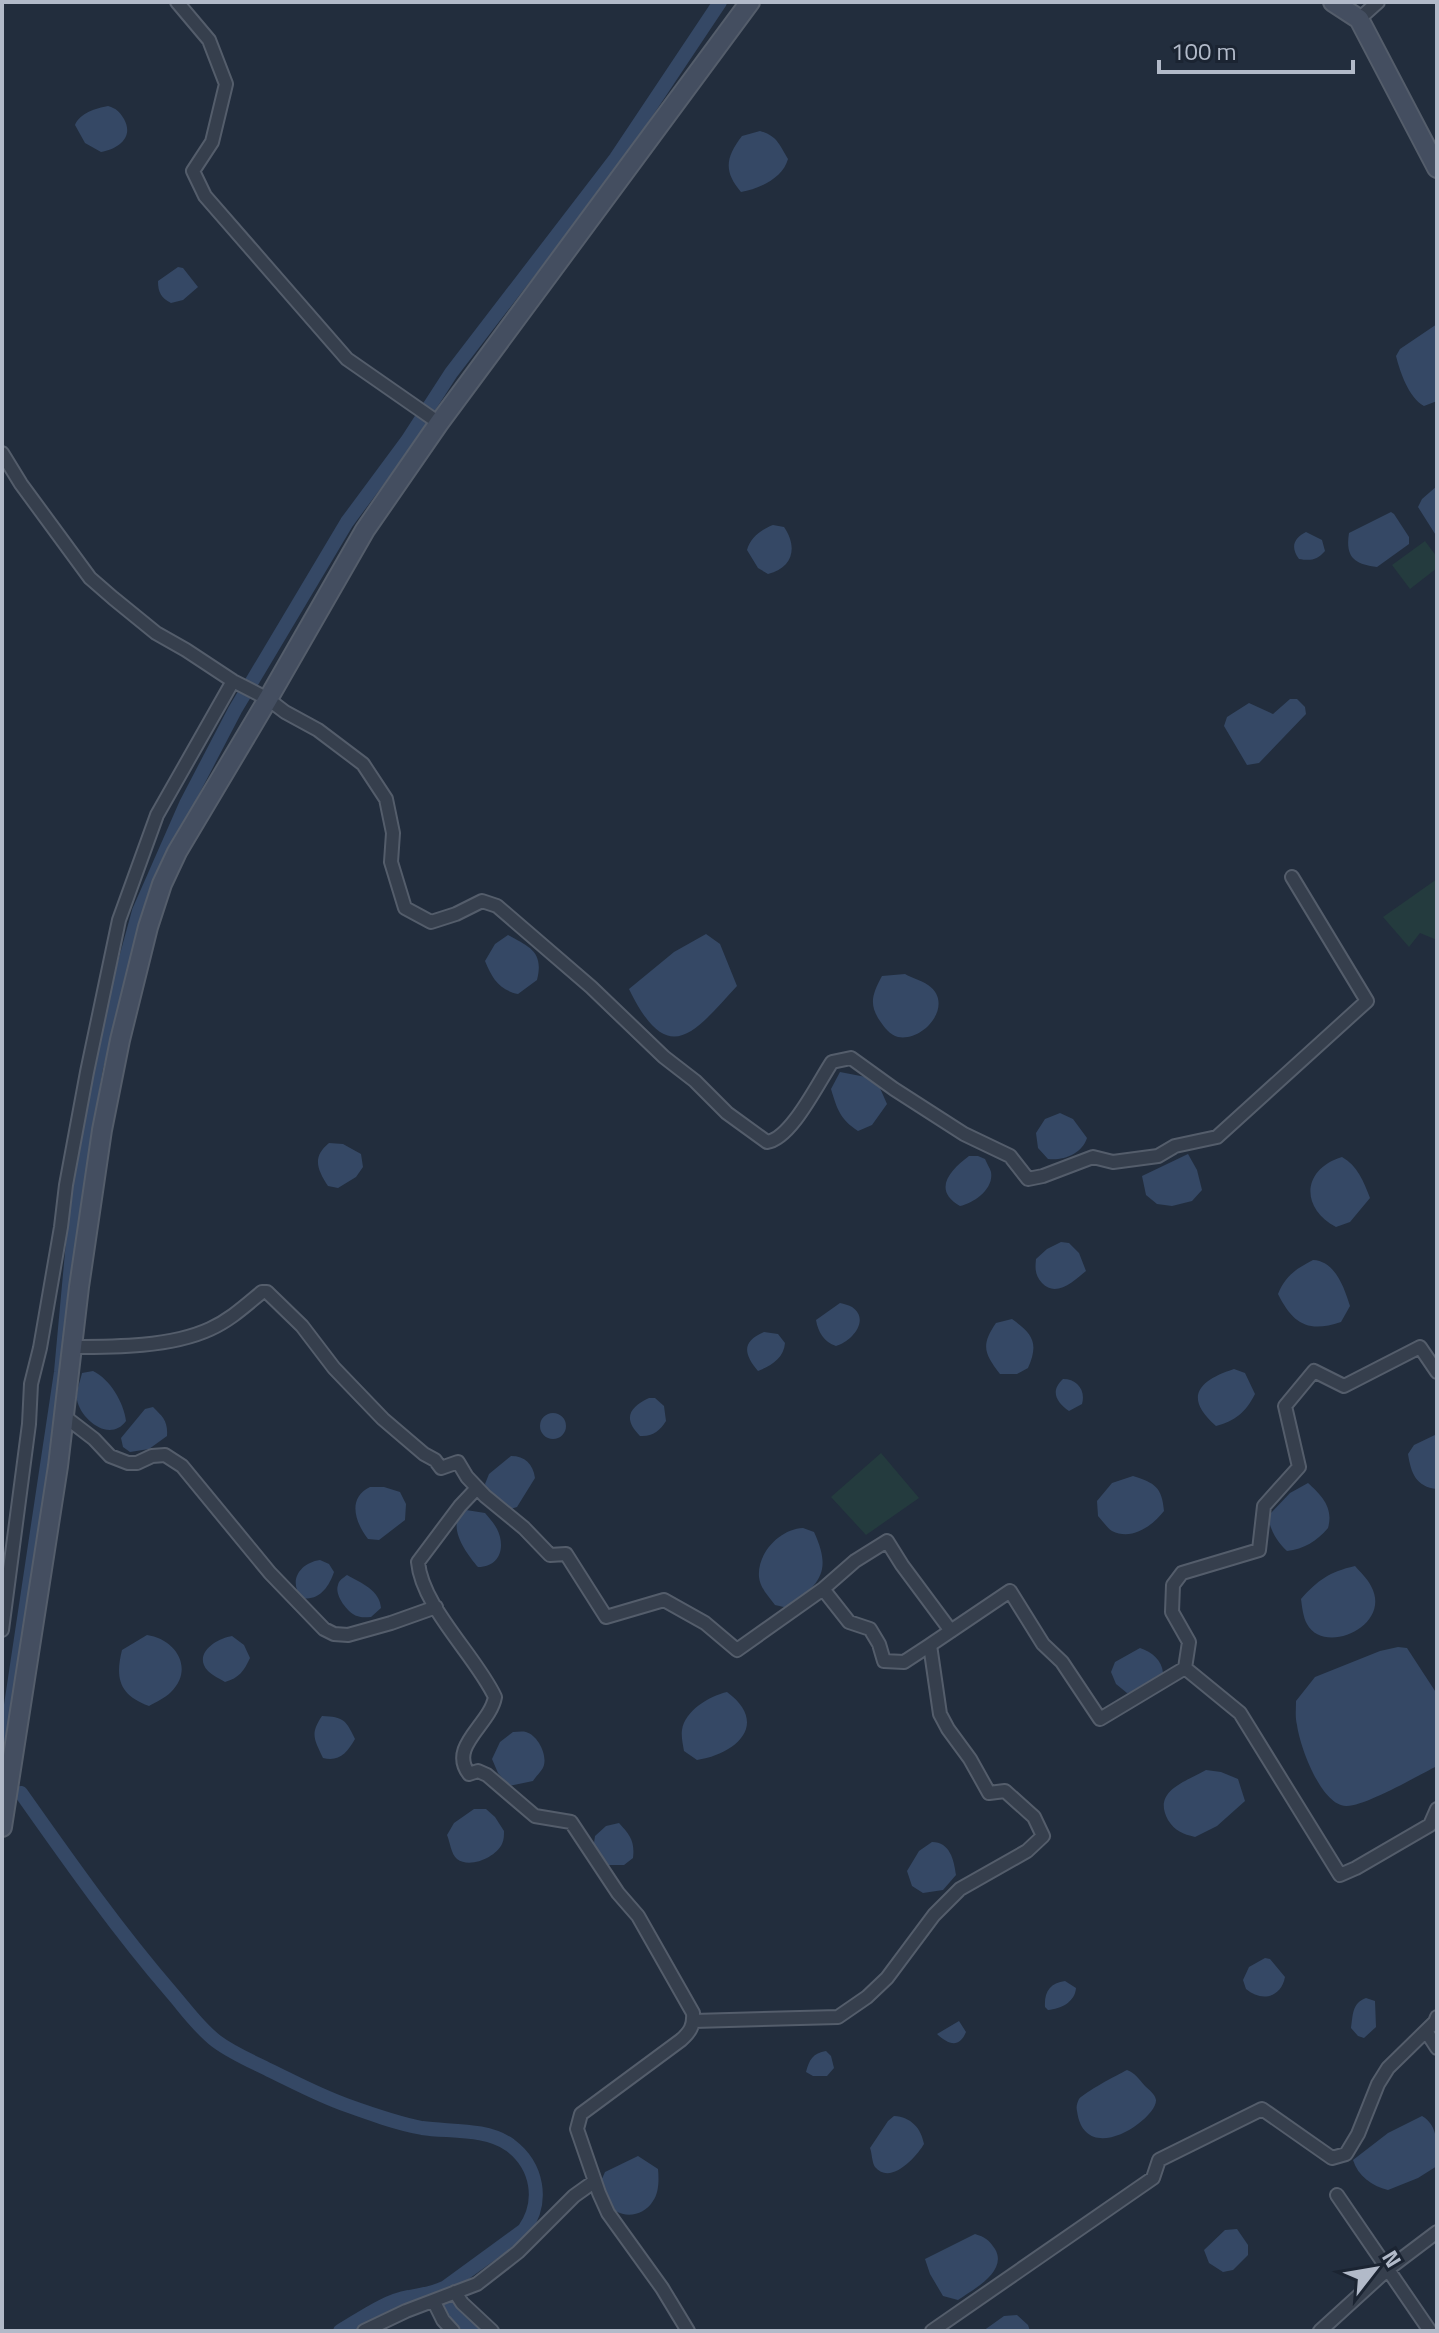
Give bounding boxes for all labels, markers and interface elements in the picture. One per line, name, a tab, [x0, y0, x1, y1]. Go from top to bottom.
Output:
scale bar	[1159, 24, 1353, 74]
text: 100 m	[1171, 33, 1237, 69]
north arrow	[1335, 2229, 1415, 2309]
text: N	[1374, 2243, 1411, 2274]

